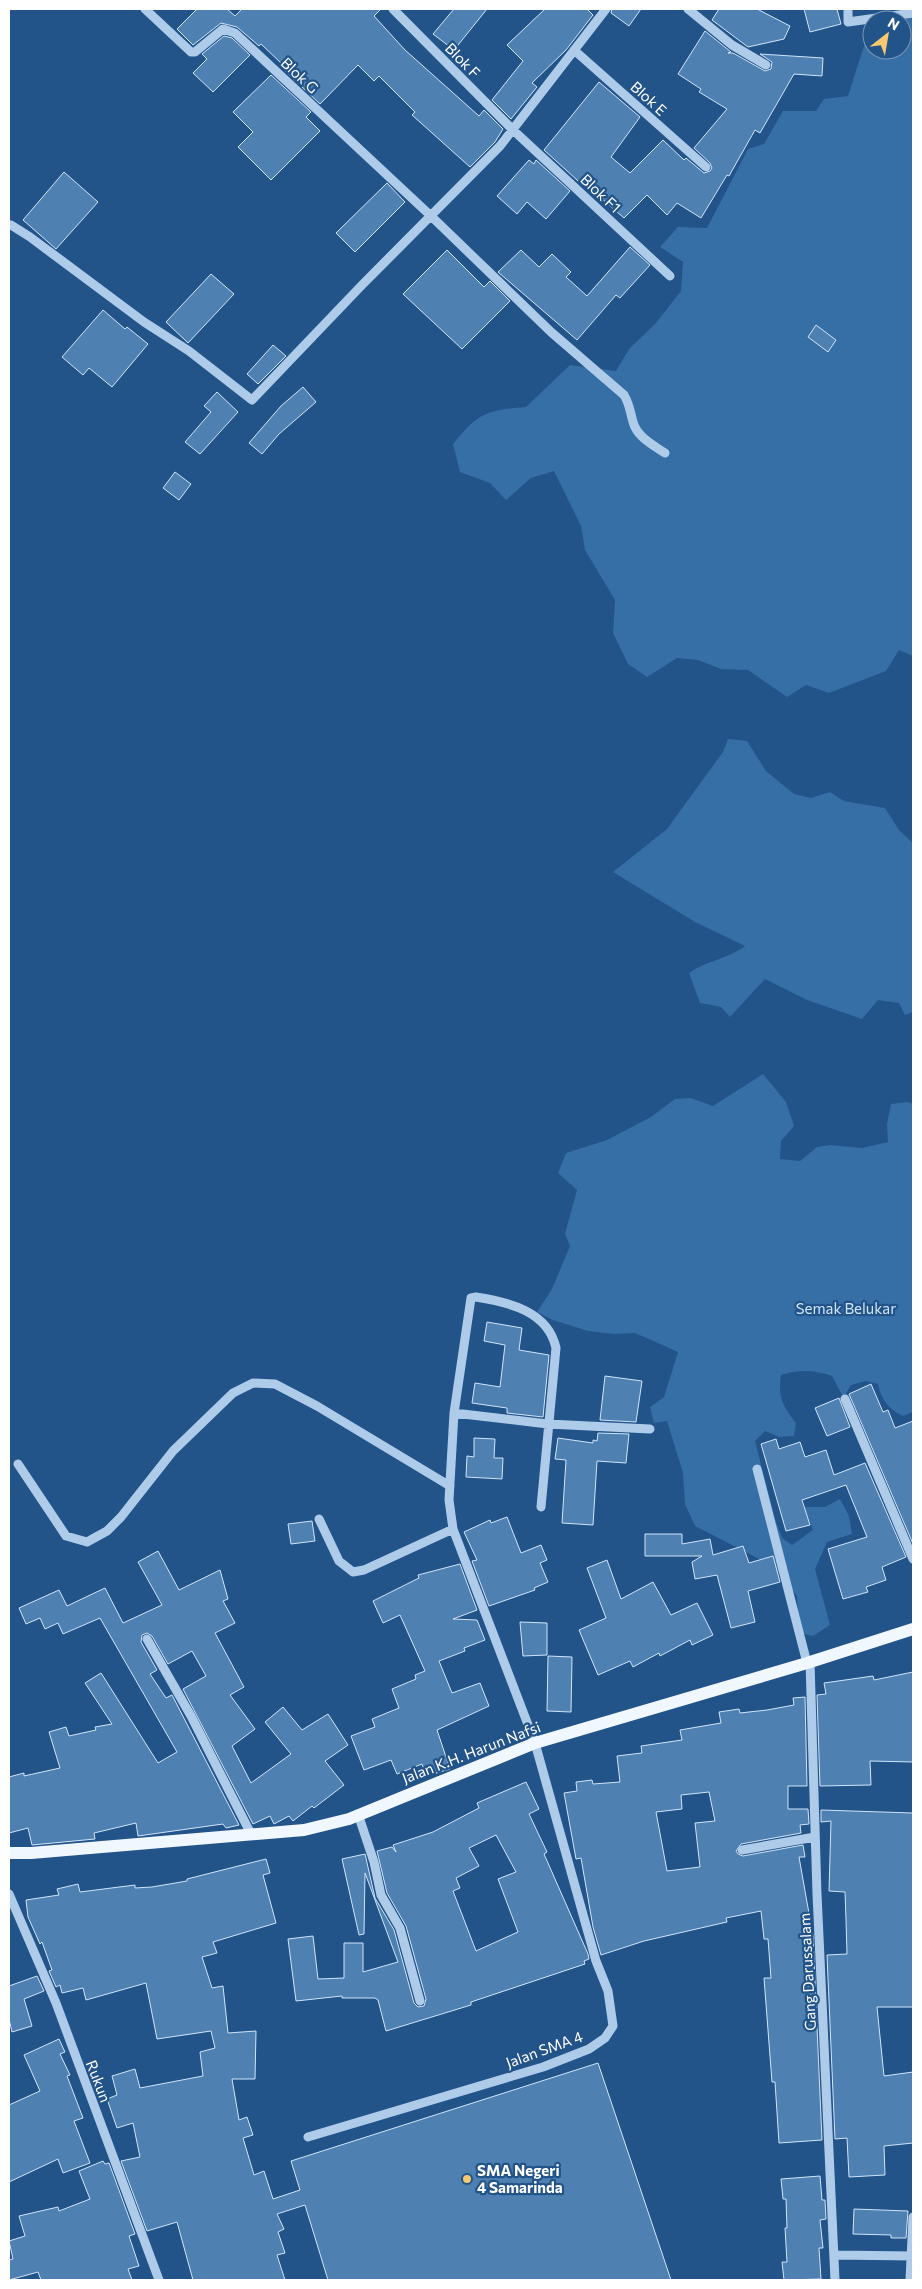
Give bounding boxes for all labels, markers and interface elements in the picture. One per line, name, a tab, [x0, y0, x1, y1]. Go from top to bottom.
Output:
north arrow	[862, 10, 912, 60]
text: N	[885, 13, 903, 33]
street label: Blok F	[442, 39, 484, 81]
street label: Blok G	[278, 53, 322, 97]
street label: Blok E	[627, 77, 671, 119]
street label: Blok F1	[577, 170, 625, 216]
park label: Semak Belukar	[796, 1299, 896, 1317]
street label: Jalan K.H. Harun Nafsi	[399, 1717, 543, 1787]
street label: Gang Darussalam	[795, 1913, 819, 2031]
street label: Jalan SMA 4	[503, 2027, 585, 2071]
street label: Rukun	[83, 2057, 115, 2105]
place label: SMA Negeri 4 Samarinda	[477, 2161, 563, 2196]
marker: SMA Negeri 4 Samarinda	[461, 2173, 473, 2185]

